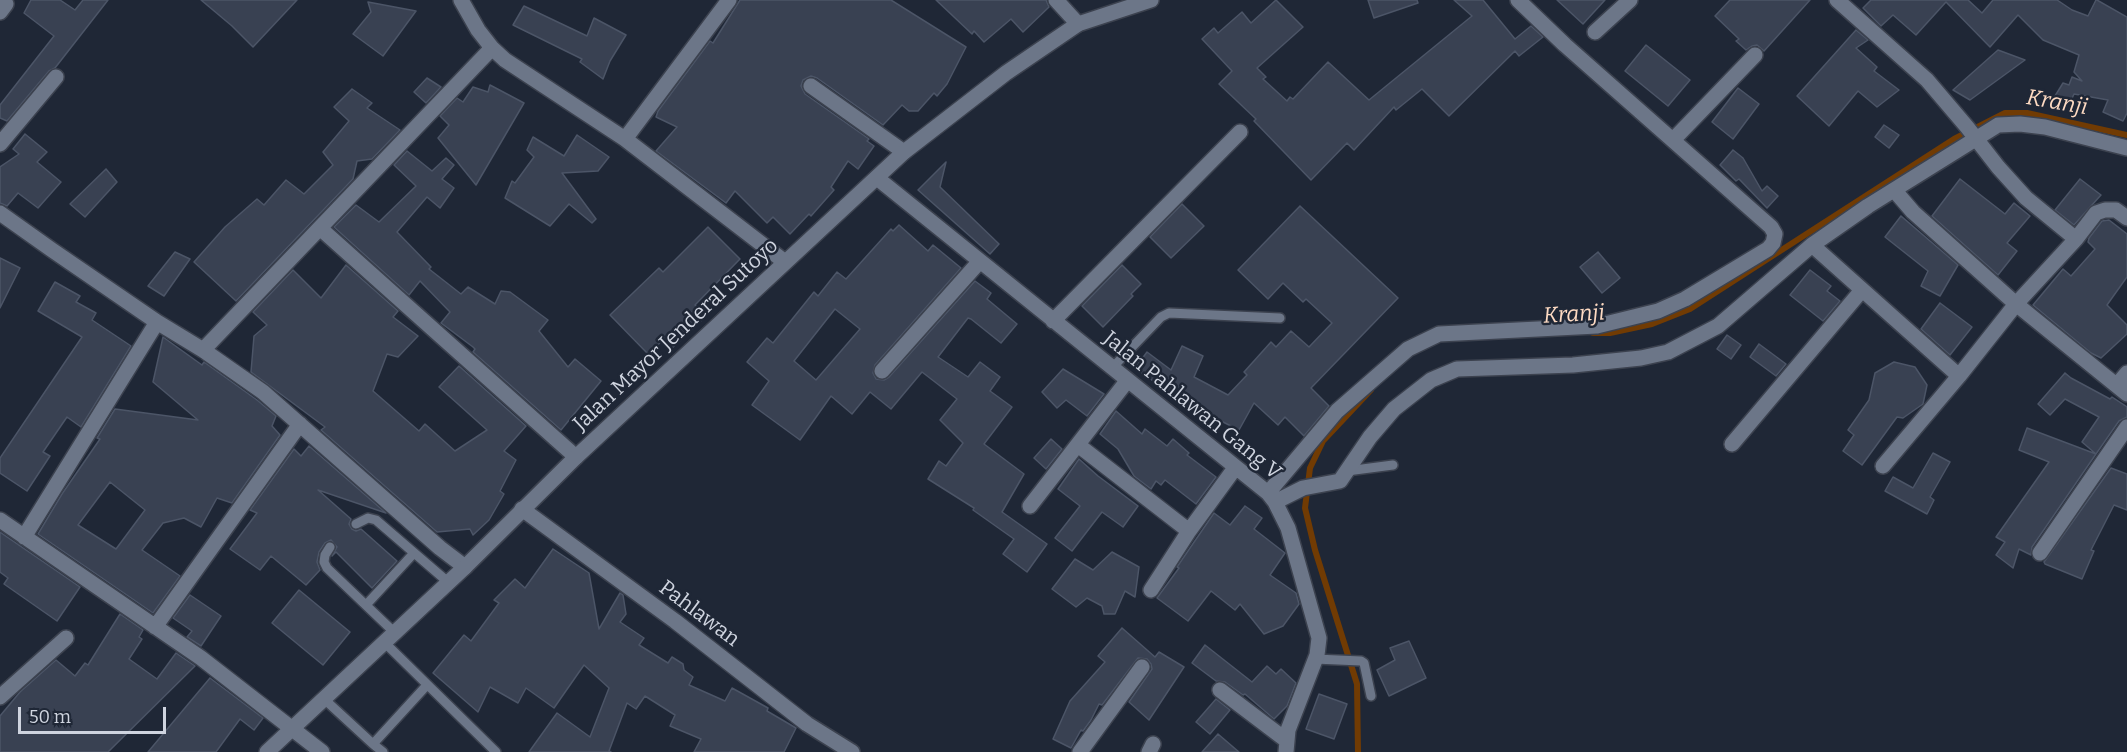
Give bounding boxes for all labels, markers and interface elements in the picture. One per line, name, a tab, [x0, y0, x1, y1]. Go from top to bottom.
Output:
water label: Kranji	[2024, 85, 2090, 121]
street label: Jalan Mayor Jenderal Sutoyo	[568, 233, 784, 437]
water label: Kranji	[1543, 300, 1605, 330]
street label: Jalan Pahlawan Gang V	[1098, 326, 1286, 486]
street label: Pahlawan	[654, 576, 744, 652]
scale bar	[21, 695, 170, 733]
text: 50 m	[29, 706, 71, 728]

